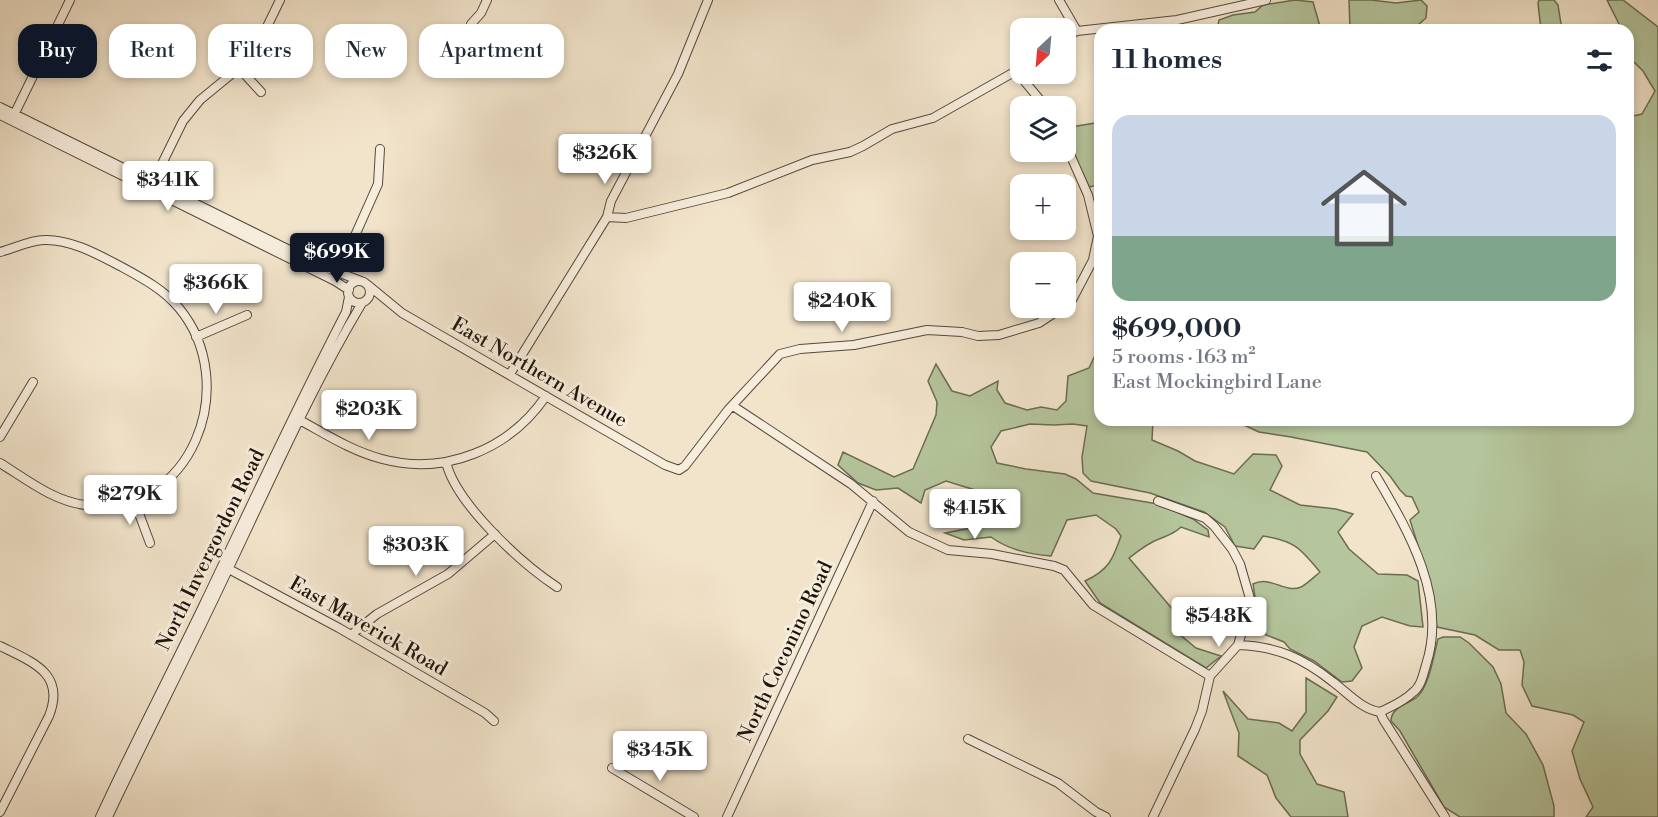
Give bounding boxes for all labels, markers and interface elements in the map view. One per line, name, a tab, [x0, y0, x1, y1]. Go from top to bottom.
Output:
north arrow	[1010, 18, 1076, 84]
map controls	[1010, 18, 1076, 318]
chip: Buy	[18, 24, 97, 78]
chip: Rent	[109, 24, 196, 78]
chip: Filters	[208, 24, 313, 78]
chip: New	[325, 24, 407, 78]
chip: Apartment	[419, 24, 564, 78]
text: 11 homes	[1112, 44, 1222, 76]
icon: filters	[1583, 44, 1616, 77]
button: layers	[1010, 96, 1076, 162]
pin: $326K	[563, 134, 647, 185]
text: $326K	[572, 141, 638, 166]
icon: home	[1310, 154, 1418, 262]
pin: $341K	[126, 161, 210, 212]
text: $341K	[136, 168, 200, 193]
button: +	[1010, 174, 1076, 240]
pin: $699K	[295, 233, 379, 284]
text: $699K	[304, 240, 370, 265]
button: −	[1010, 252, 1076, 318]
pin: $366K	[174, 264, 258, 315]
text: $366K	[183, 271, 249, 296]
pin: $240K	[800, 282, 884, 333]
text: $240K	[808, 289, 876, 314]
street label: East Northern Avenue	[446, 312, 632, 434]
text: $699,000	[1112, 313, 1241, 345]
text: 5 rooms · 163 m²	[1112, 345, 1256, 370]
text: East Mockingbird Lane	[1112, 370, 1322, 395]
pin: $203K	[327, 390, 411, 441]
text: $203K	[335, 397, 403, 422]
street label: North Invergordon Road	[151, 445, 271, 655]
pin: $279K	[88, 475, 172, 526]
text: $279K	[98, 482, 162, 507]
pin: $415K	[933, 489, 1017, 540]
text: $415K	[943, 496, 1007, 521]
pin: $303K	[374, 526, 458, 577]
text: $303K	[383, 533, 449, 558]
street label: North Coconino Road	[733, 557, 839, 747]
street label: East Maverick Road	[285, 572, 452, 683]
pin: $548K	[1177, 597, 1261, 648]
text: $548K	[1186, 604, 1252, 629]
pin: $345K	[618, 731, 702, 782]
text: $345K	[627, 738, 693, 763]

